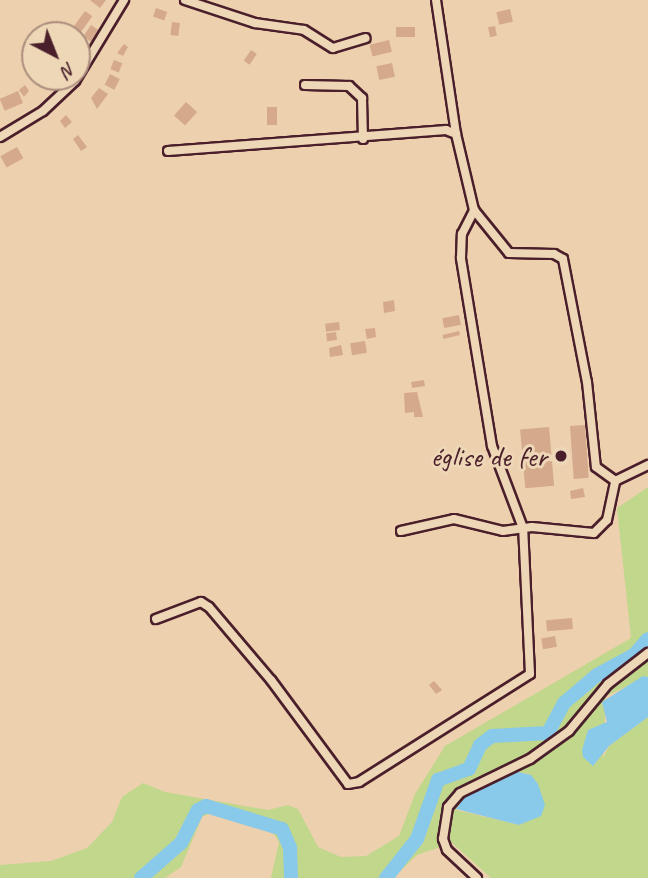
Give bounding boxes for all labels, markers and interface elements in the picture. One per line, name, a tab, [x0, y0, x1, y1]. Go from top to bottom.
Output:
north arrow	[21, 21, 91, 91]
text: N	[56, 57, 81, 83]
place label: église de fer	[431, 438, 547, 474]
marker: église de fer	[553, 448, 569, 464]

